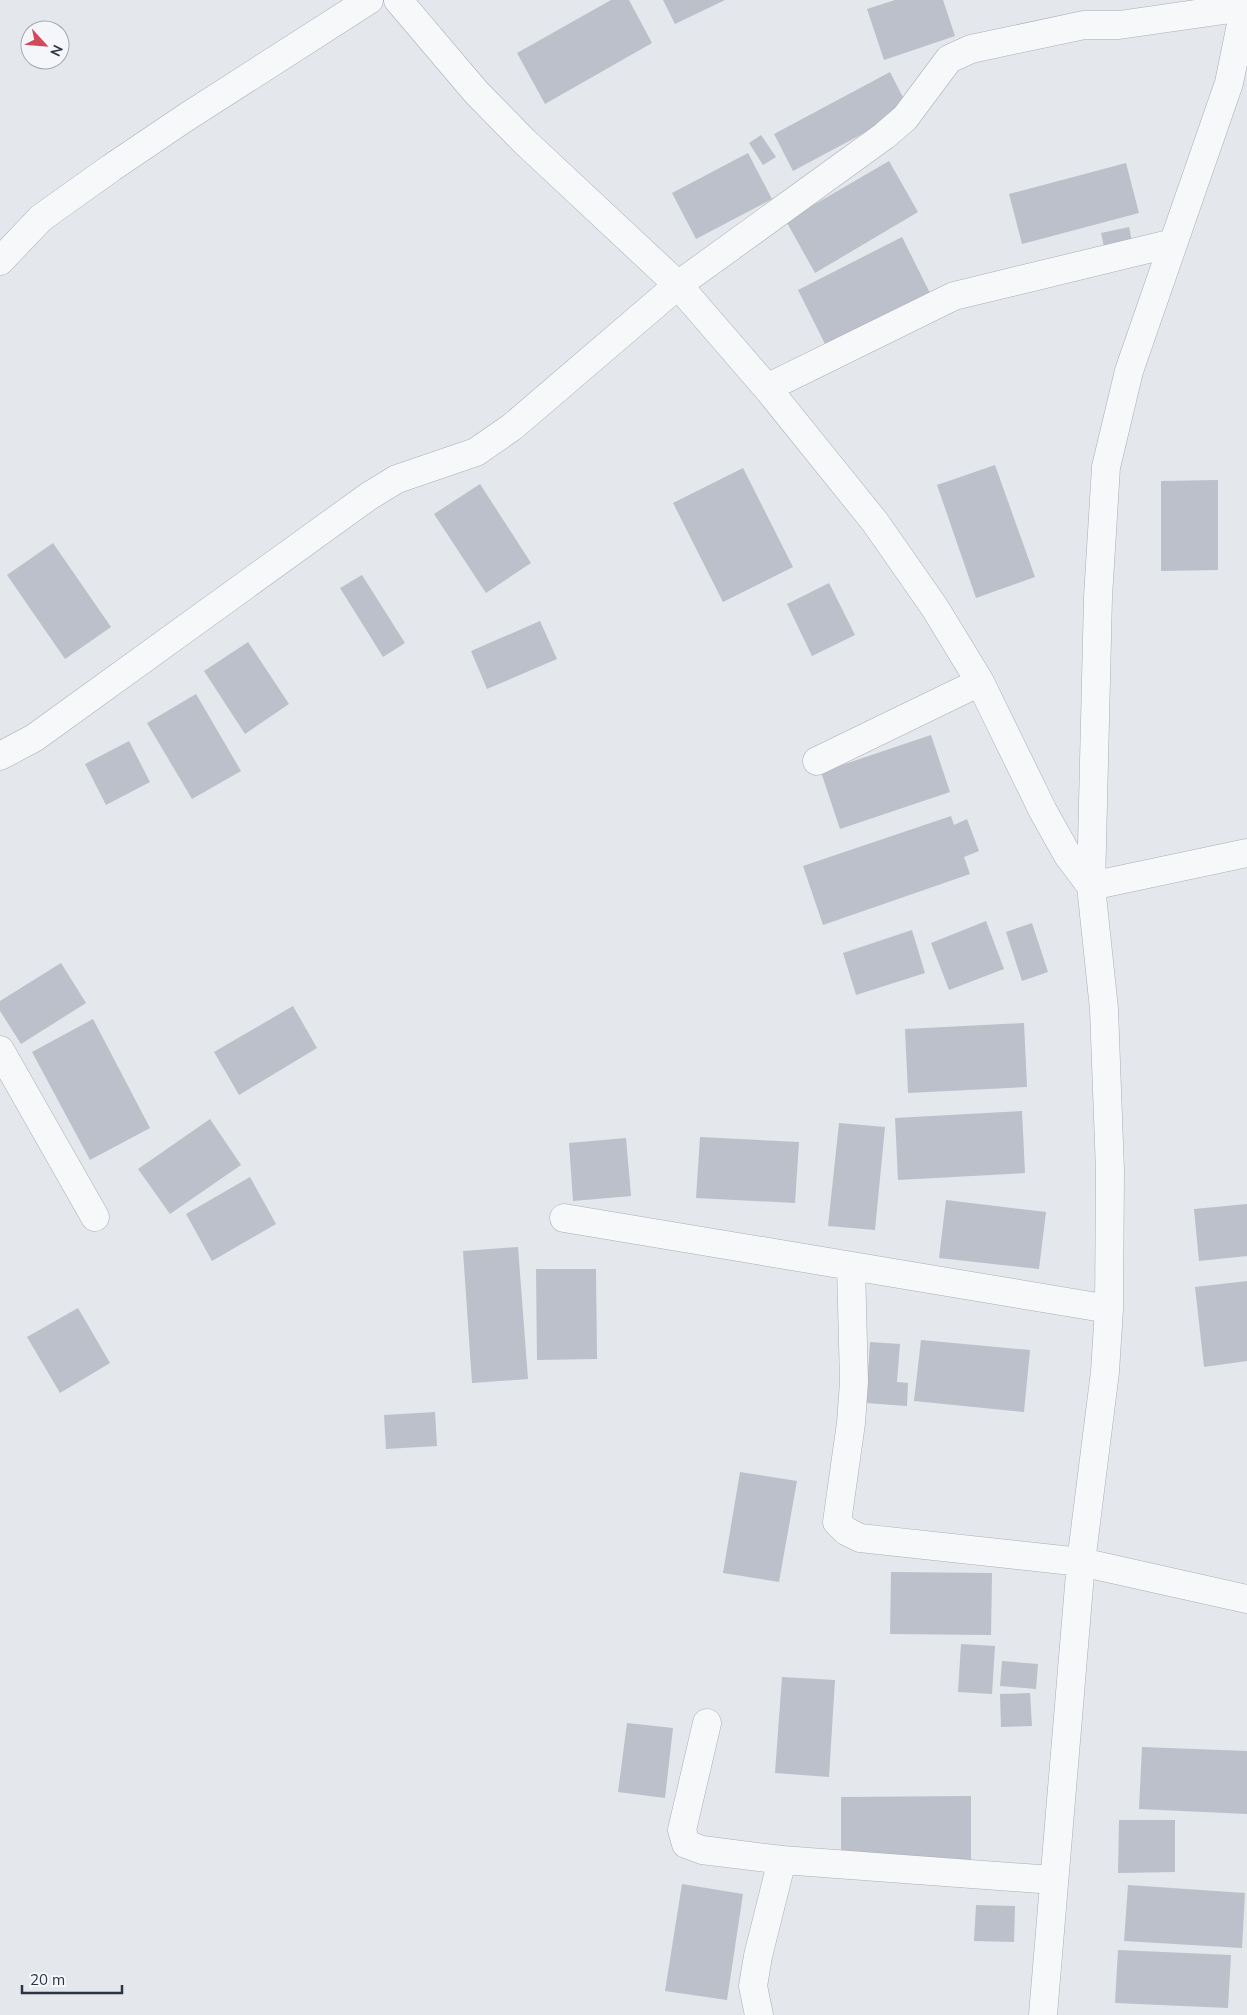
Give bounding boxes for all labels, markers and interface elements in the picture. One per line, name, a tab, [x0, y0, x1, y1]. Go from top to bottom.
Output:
north arrow	[20, 20, 70, 70]
text: N	[46, 42, 67, 59]
scale bar	[22, 1962, 122, 1994]
text: 20 m	[30, 1970, 65, 1989]

